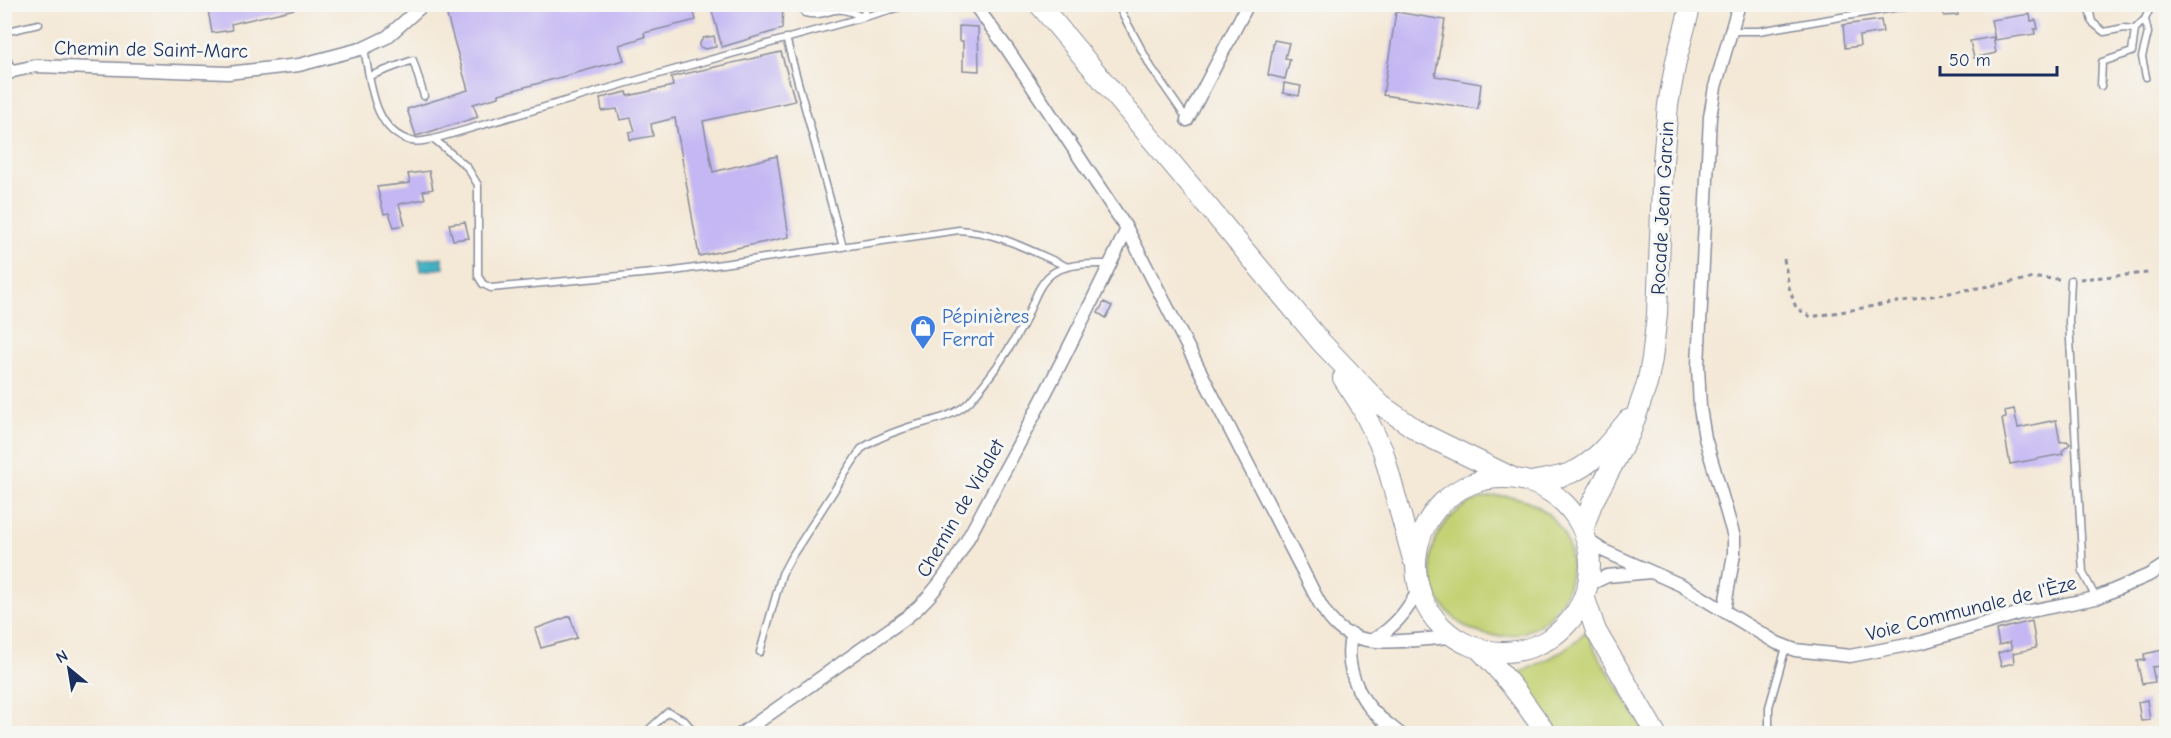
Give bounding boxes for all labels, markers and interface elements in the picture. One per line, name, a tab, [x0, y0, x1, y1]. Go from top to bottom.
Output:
street label: Chemin de Saint-Marc	[54, 36, 248, 63]
scale bar	[1940, 39, 2057, 77]
text: 50 m	[1949, 50, 1991, 71]
street label: Rocade Jean Garcin	[1646, 121, 1679, 295]
place label: Pépinières Ferrat	[942, 305, 1029, 351]
shop icon: Pépinières Ferrat	[908, 313, 938, 351]
street label: Chemin de Vidalet	[912, 434, 1010, 581]
street label: Voie Communale de l'Èze	[1864, 571, 2079, 646]
north arrow	[39, 639, 99, 699]
text: N	[53, 646, 71, 667]

